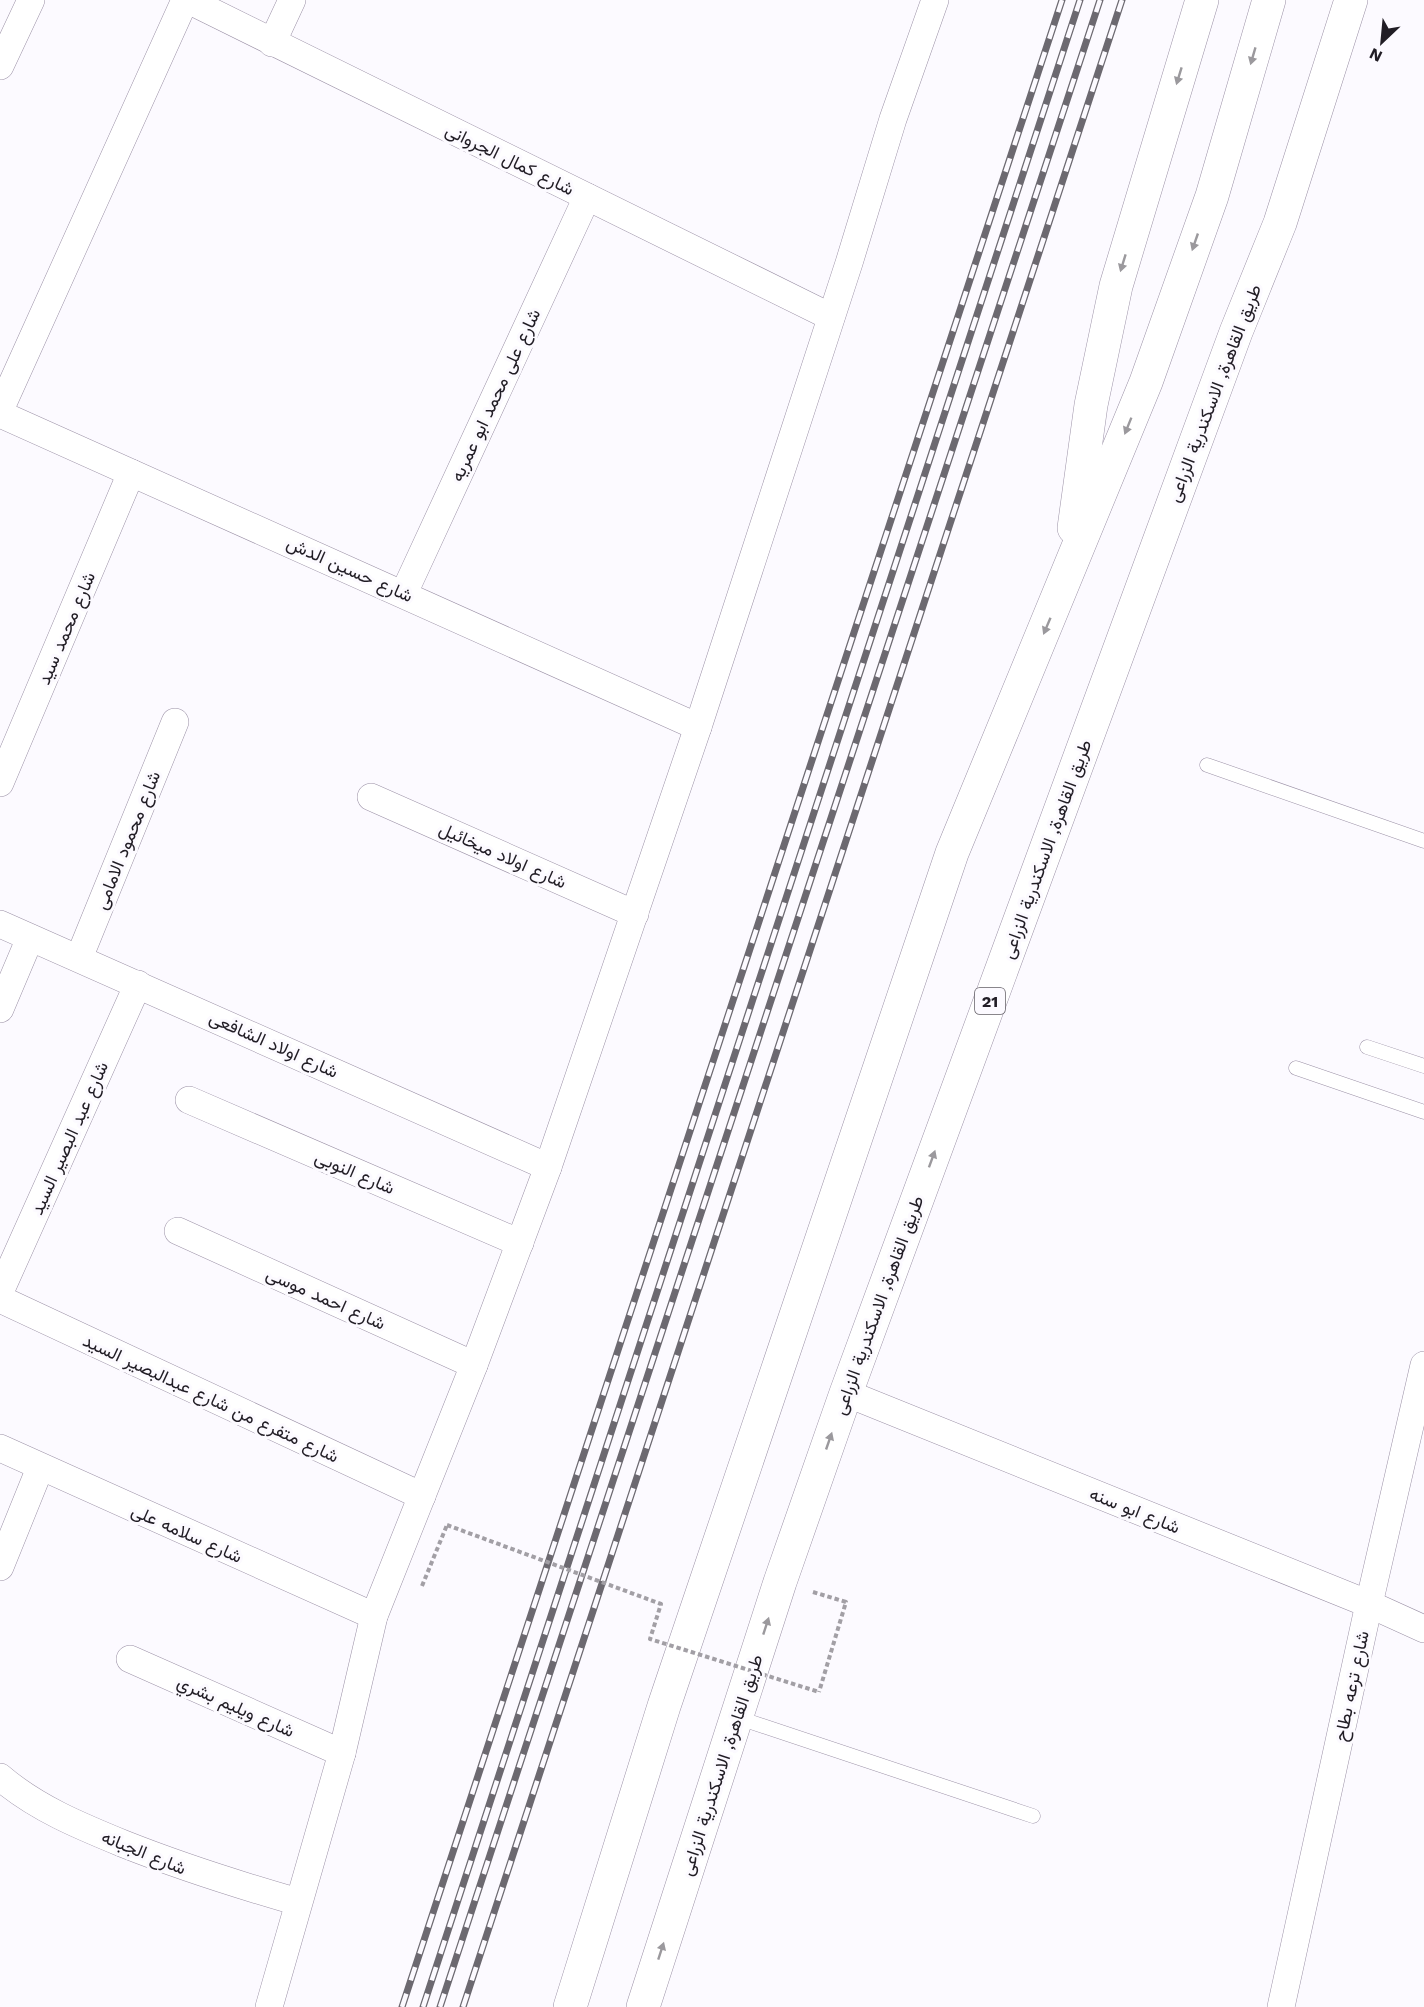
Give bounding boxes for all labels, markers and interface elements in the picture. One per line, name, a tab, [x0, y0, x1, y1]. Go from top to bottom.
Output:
north arrow	[1352, 12, 1412, 72]
text: N	[1366, 44, 1385, 66]
one-way arrow	[1248, 47, 1257, 65]
one-way arrow	[1174, 67, 1183, 85]
street label: شارع كمال الجروانى	[441, 119, 578, 201]
one-way arrow	[1190, 234, 1200, 252]
one-way arrow	[1118, 254, 1127, 272]
street label: طريق القاهرة, الاسكندرية الزراعى	[1163, 281, 1266, 505]
street label: شارع على محمد ابو عمريه	[446, 305, 546, 486]
one-way arrow	[1123, 417, 1133, 435]
street label: شارع حسين الدش	[283, 532, 416, 608]
street label: شارع محمد سيد	[33, 568, 101, 688]
one-way arrow	[1042, 617, 1052, 635]
street label: طريق القاهرة, الاسكندرية الزراعى	[997, 737, 1096, 962]
street label: شارع محمود الامامى	[90, 768, 166, 913]
street label: شارع اولاد ميخائيل	[435, 817, 570, 894]
road number: 21	[975, 988, 1005, 1014]
street label: شارع اولاد الشافعى	[205, 1006, 342, 1084]
street label: شارع عبد البصير السيد	[26, 1058, 114, 1219]
street label: شارع النوبى	[311, 1146, 398, 1200]
one-way arrow	[927, 1150, 937, 1168]
street label: طريق القاهرة, الاسكندرية الزراعى	[829, 1193, 928, 1418]
street label: شارع احمد موسى	[262, 1262, 389, 1335]
street label: شارع متفرع من شارع عبدالبصير السيد	[79, 1329, 342, 1468]
one-way arrow	[824, 1432, 834, 1450]
street label: شارع ابو سنه	[1086, 1482, 1183, 1539]
street label: شارع سلامه على	[127, 1499, 246, 1569]
one-way arrow	[762, 1617, 771, 1635]
street label: شارع ترعه بطاح	[1329, 1629, 1375, 1744]
street label: طريق القاهرة, الاسكندرية الزراعى	[675, 1652, 768, 1879]
street label: شارع ويليم بشري	[172, 1671, 298, 1746]
street label: شارع الجبانه	[98, 1826, 189, 1880]
one-way arrow	[657, 1942, 666, 1960]

